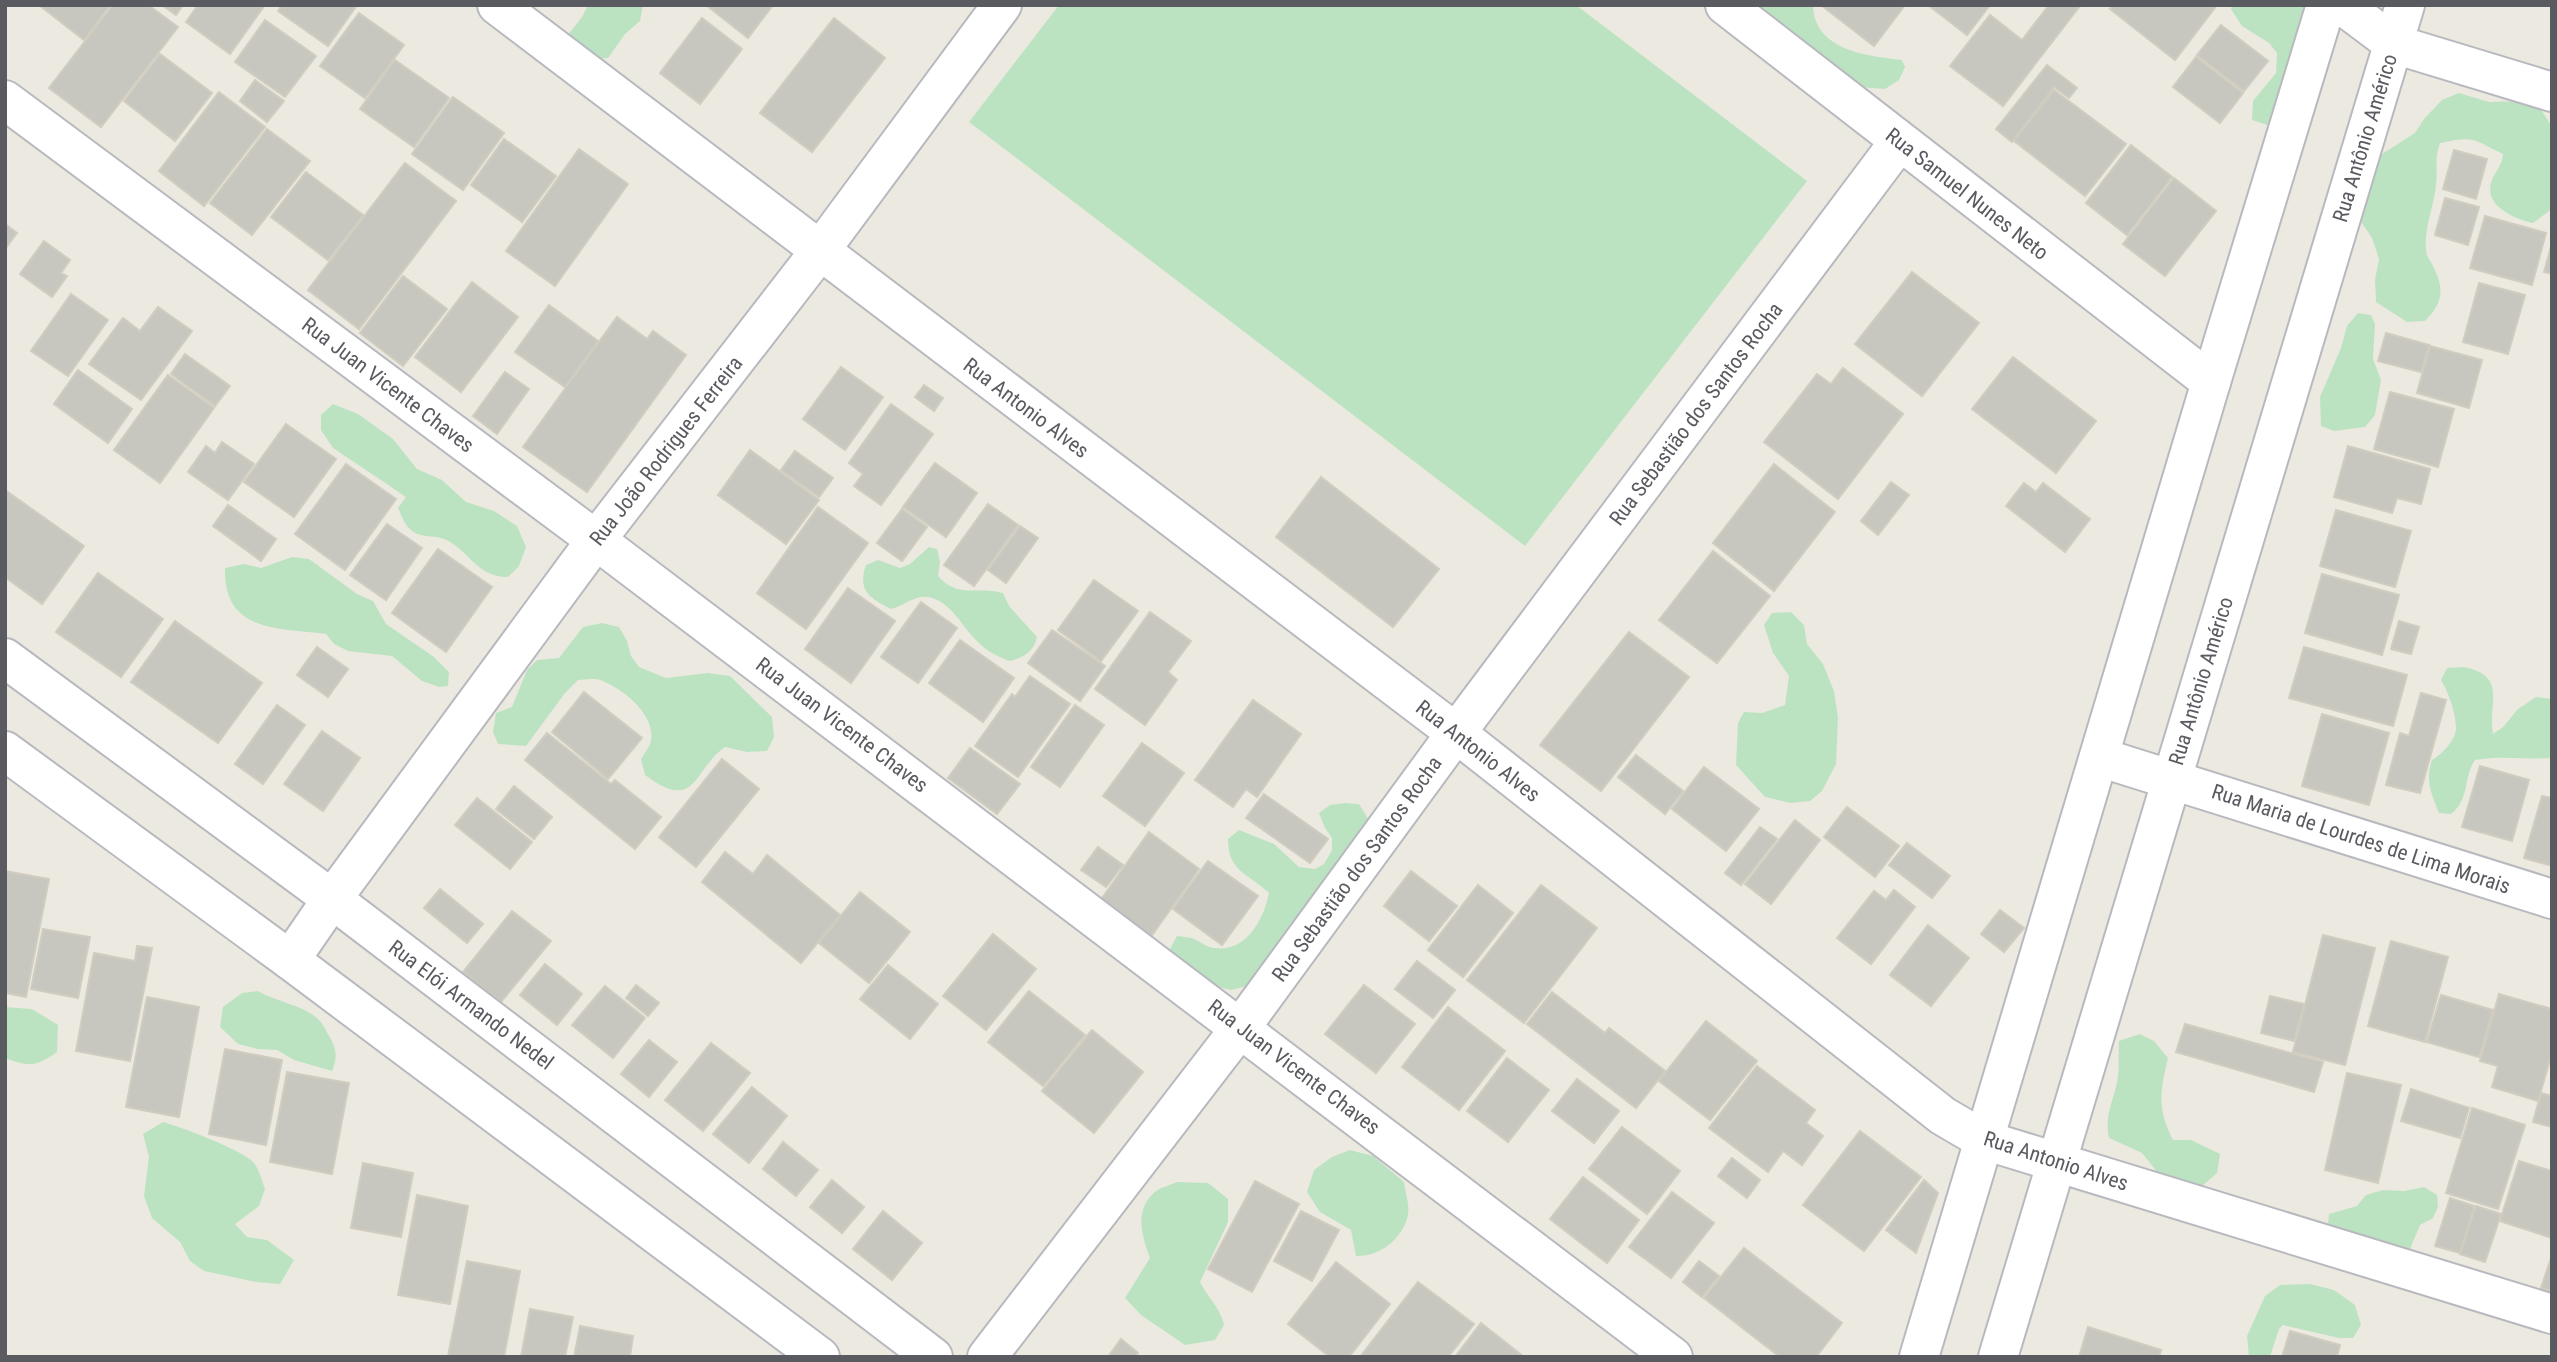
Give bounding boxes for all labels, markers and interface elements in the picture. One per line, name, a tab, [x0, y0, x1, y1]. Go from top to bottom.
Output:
street label: Rua Antônio Américo	[2328, 51, 2402, 225]
street label: Rua Samuel Nunes Neto	[1881, 123, 2053, 265]
street label: Rua Sebastião dos Santos Rocha	[1604, 298, 1788, 530]
street label: Rua Juan Vicente Chaves	[297, 313, 479, 457]
street label: Rua João Rodrigues Ferreira	[585, 352, 747, 550]
street label: Rua Antonio Alves	[959, 353, 1093, 463]
street label: Rua Antônio Américo	[2164, 594, 2238, 768]
street label: Rua Juan Vicente Chaves	[751, 653, 933, 797]
street label: Rua Antonio Alves	[1411, 695, 1545, 807]
street label: Rua Sebastião dos Santos Rocha	[1267, 752, 1447, 986]
street label: Rua Maria de Lourdes de Lima Morais	[2209, 779, 2513, 899]
street label: Rua Elói Armando Nedel	[384, 935, 558, 1075]
street label: Rua Juan Vicente Chaves	[1203, 995, 1385, 1139]
street label: Rua Antonio Alves	[1981, 1126, 2131, 1196]

